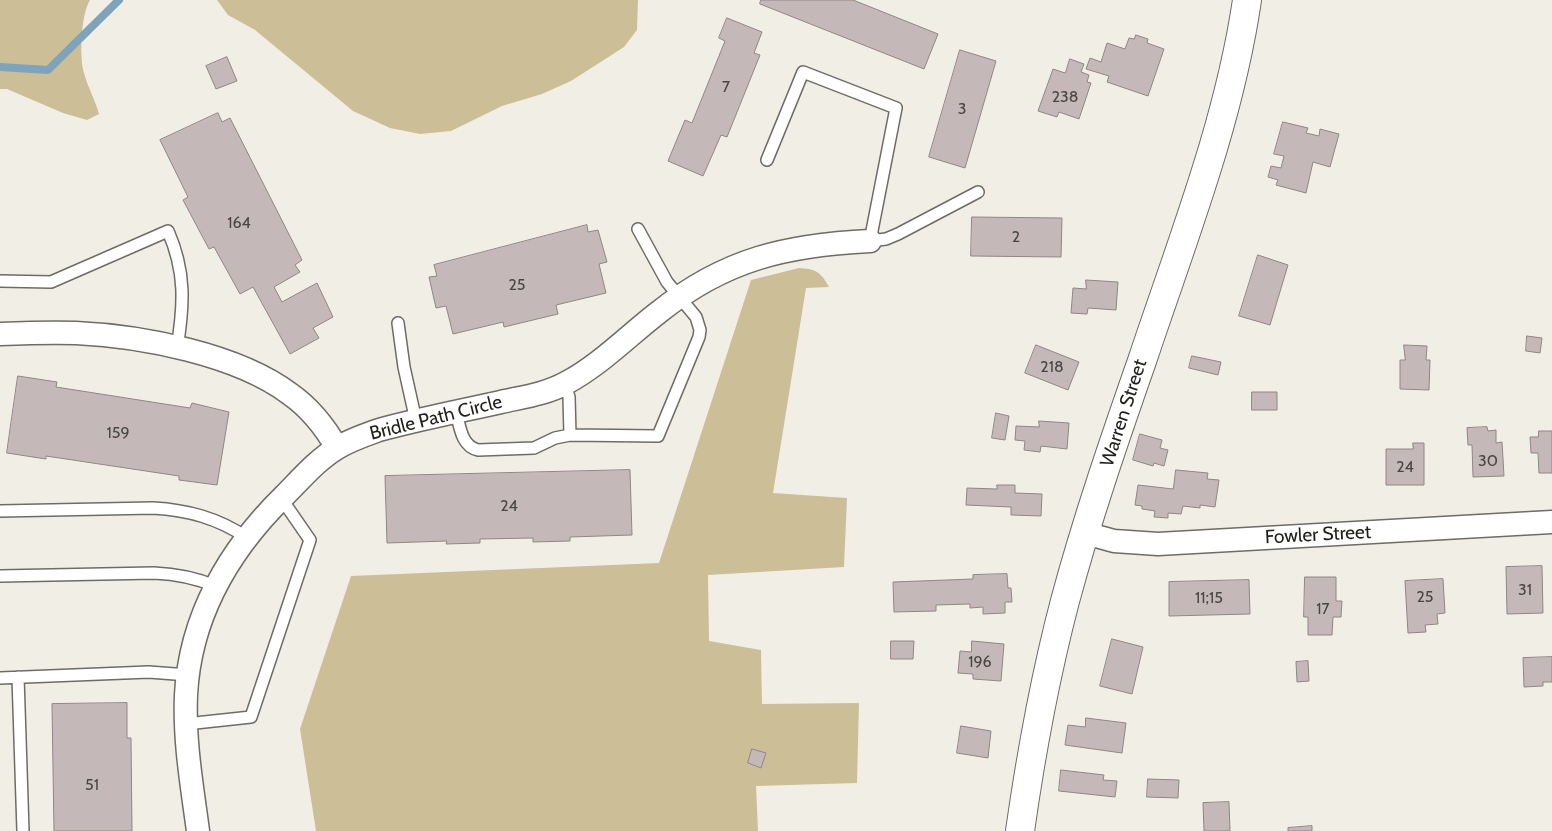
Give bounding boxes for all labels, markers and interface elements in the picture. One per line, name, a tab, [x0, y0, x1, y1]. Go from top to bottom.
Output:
house number: 7	[722, 77, 730, 97]
house number: 238	[1052, 87, 1078, 107]
house number: 3	[958, 99, 966, 119]
house number: 164	[227, 213, 251, 233]
house number: 2	[1012, 227, 1020, 247]
house number: 25	[508, 275, 526, 295]
street label: Warren Street	[1096, 356, 1152, 470]
house number: 218	[1040, 357, 1064, 377]
street label: Bridle Path Circle	[367, 391, 505, 445]
house number: 159	[107, 423, 129, 443]
house number: 30	[1478, 451, 1498, 471]
house number: 24	[1396, 457, 1414, 477]
house number: 24	[500, 496, 518, 516]
street label: Fowler Street	[1264, 521, 1372, 549]
house number: 31	[1518, 580, 1532, 600]
house number: 25	[1416, 587, 1434, 607]
house number: 11;15	[1195, 588, 1223, 608]
house number: 17	[1316, 599, 1330, 619]
house number: 196	[968, 652, 992, 672]
house number: 51	[85, 775, 99, 795]

